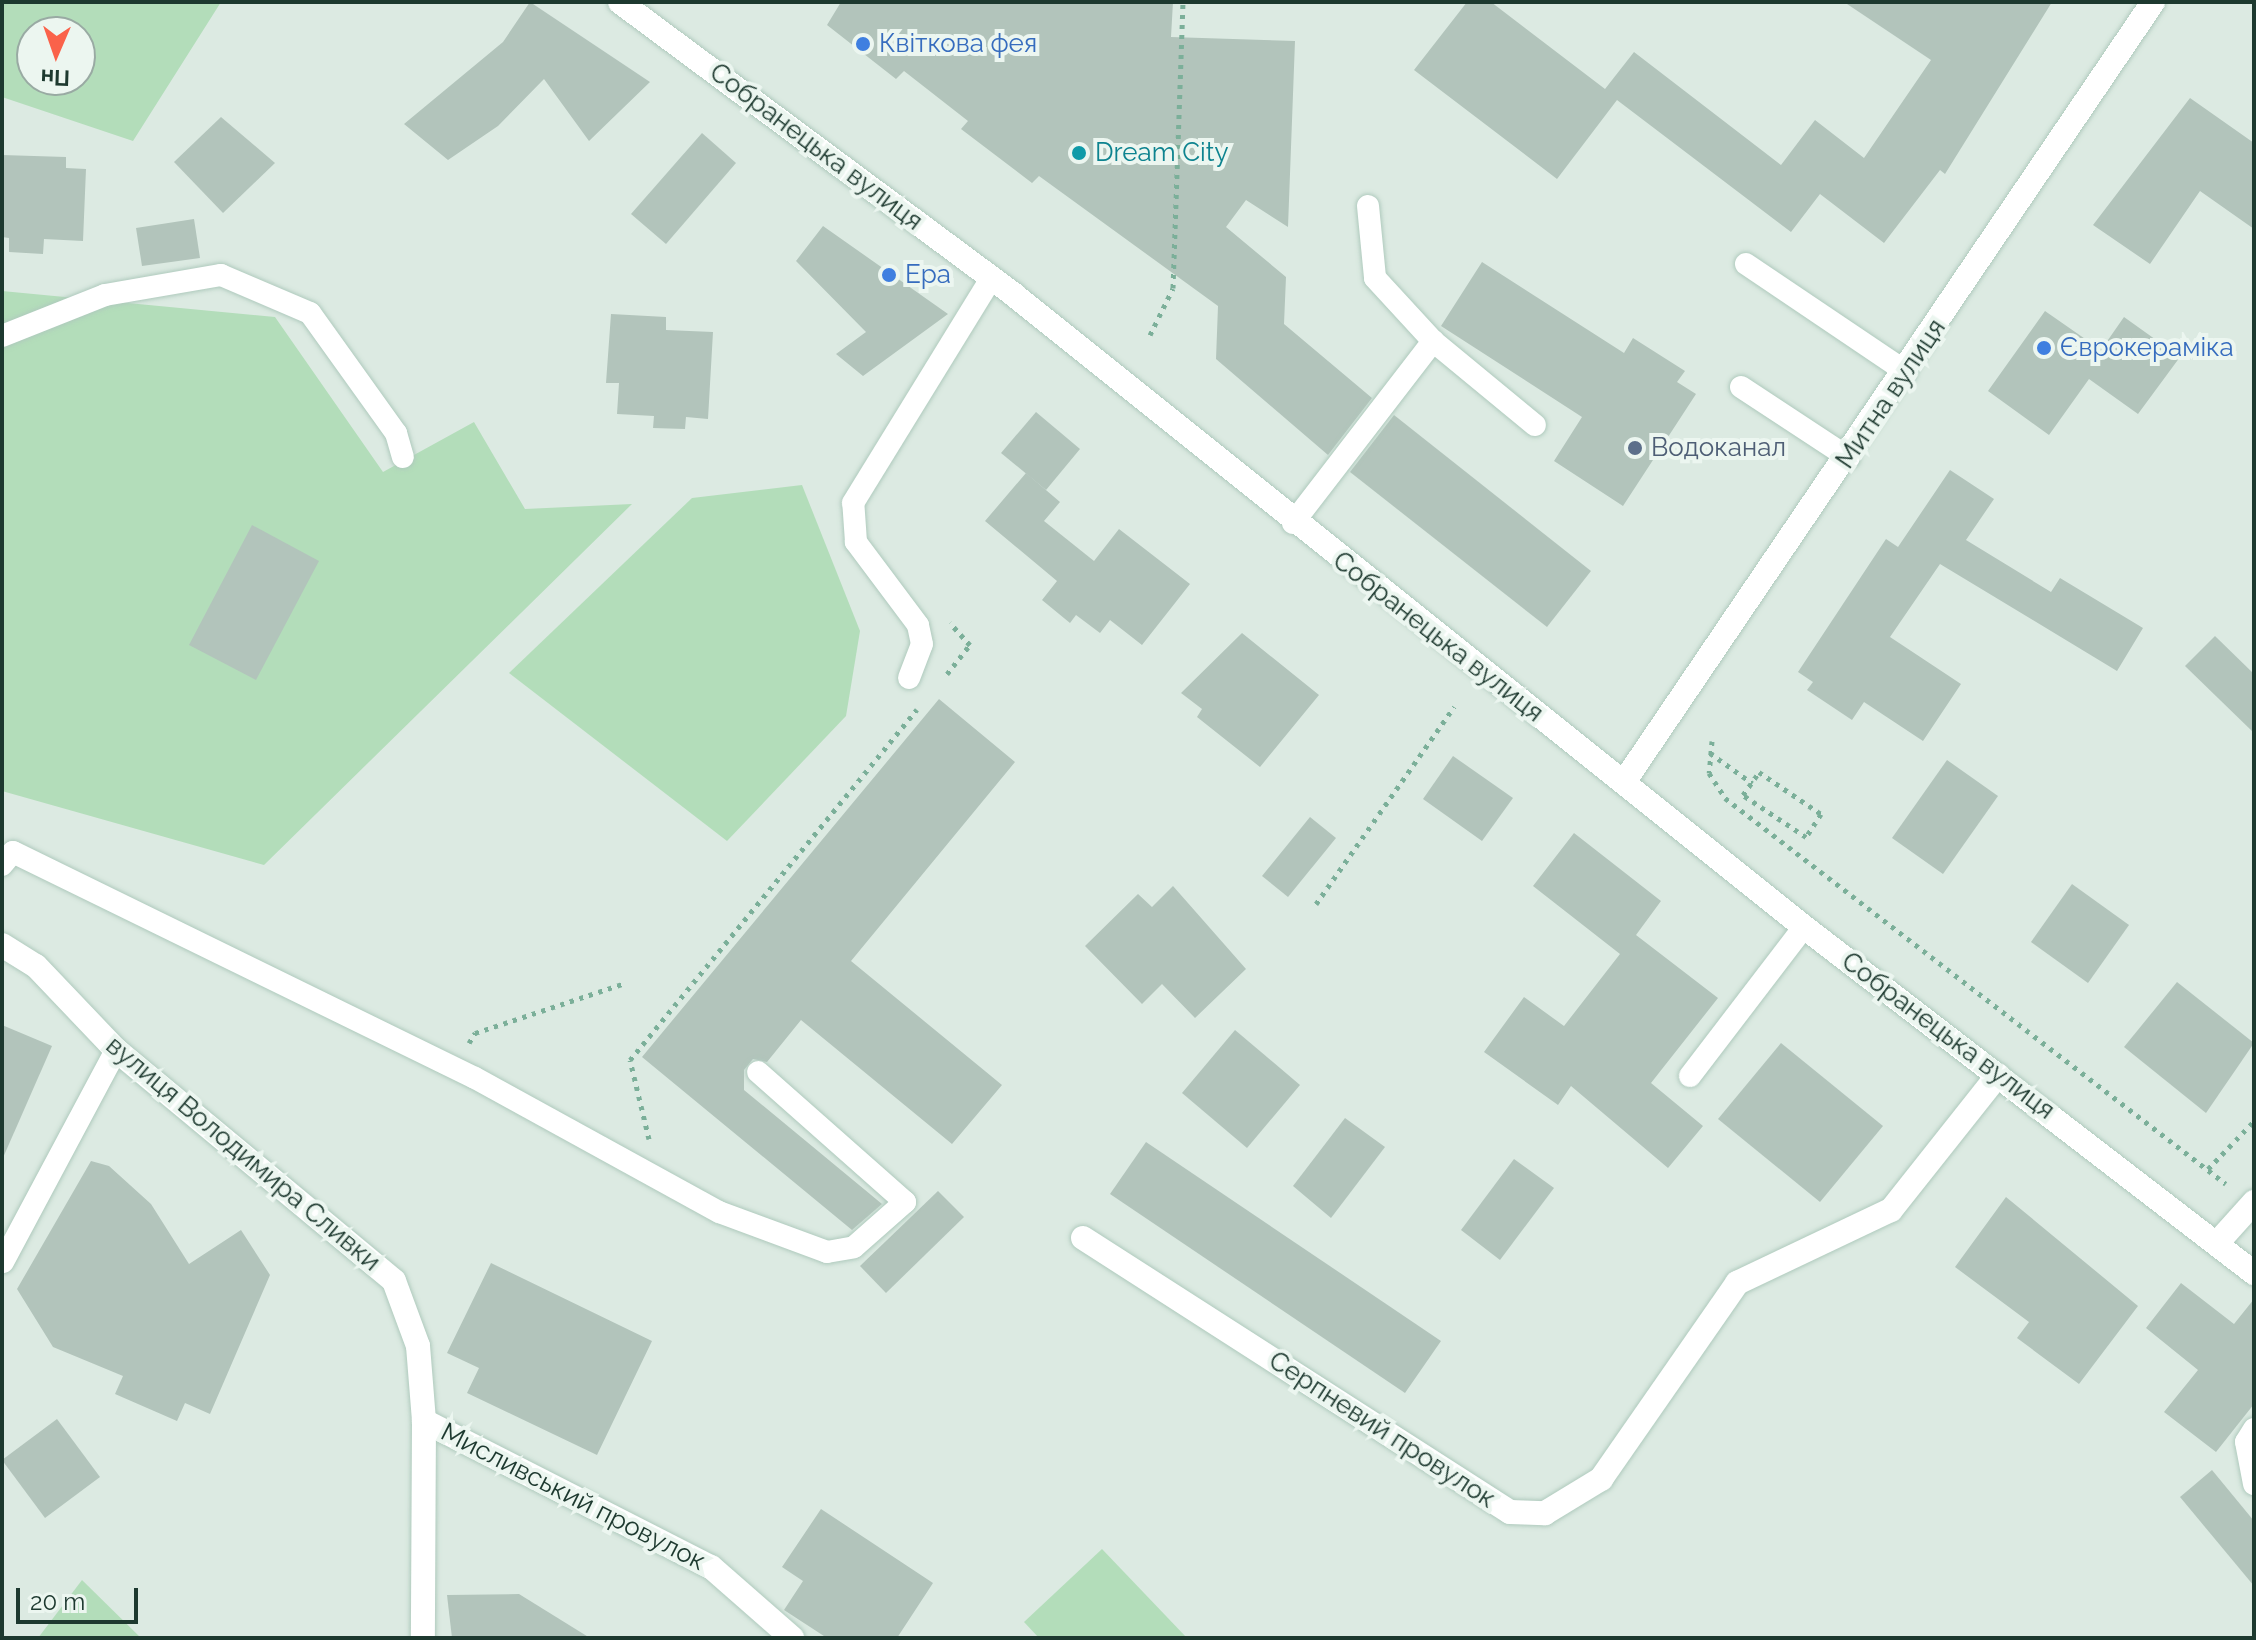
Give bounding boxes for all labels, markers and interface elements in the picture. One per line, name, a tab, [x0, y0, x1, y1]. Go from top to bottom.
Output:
north arrow	[16, 16, 96, 96]
place label: Квіткова фея	[879, 28, 1037, 60]
marker: Квіткова фея	[854, 35, 872, 53]
street label: Собранецька вулиця	[703, 57, 929, 237]
text: Пн	[40, 64, 70, 91]
place label: Dream City	[1095, 137, 1229, 169]
marker: Dream City	[1070, 144, 1088, 162]
place label: Ера	[905, 259, 951, 291]
marker: Ера	[880, 266, 898, 284]
street label: Митна вулиця	[1830, 313, 1952, 475]
place label: Єврокераміка	[2060, 332, 2234, 364]
marker: Єврокераміка	[2035, 339, 2053, 357]
place label: Водоканал	[1651, 432, 1786, 464]
marker: Водоканал	[1626, 439, 1644, 457]
street label: Собранецька вулиця	[1327, 545, 1549, 729]
street label: Собранецька вулиця	[1835, 946, 2061, 1126]
street label: вулиця Володимира Сливки	[100, 1030, 386, 1278]
street label: Серпневий провулок	[1263, 1345, 1501, 1515]
street label: Мисливський провулок	[436, 1417, 710, 1577]
scale bar	[20, 1572, 142, 1622]
text: 20 m	[30, 1587, 85, 1616]

